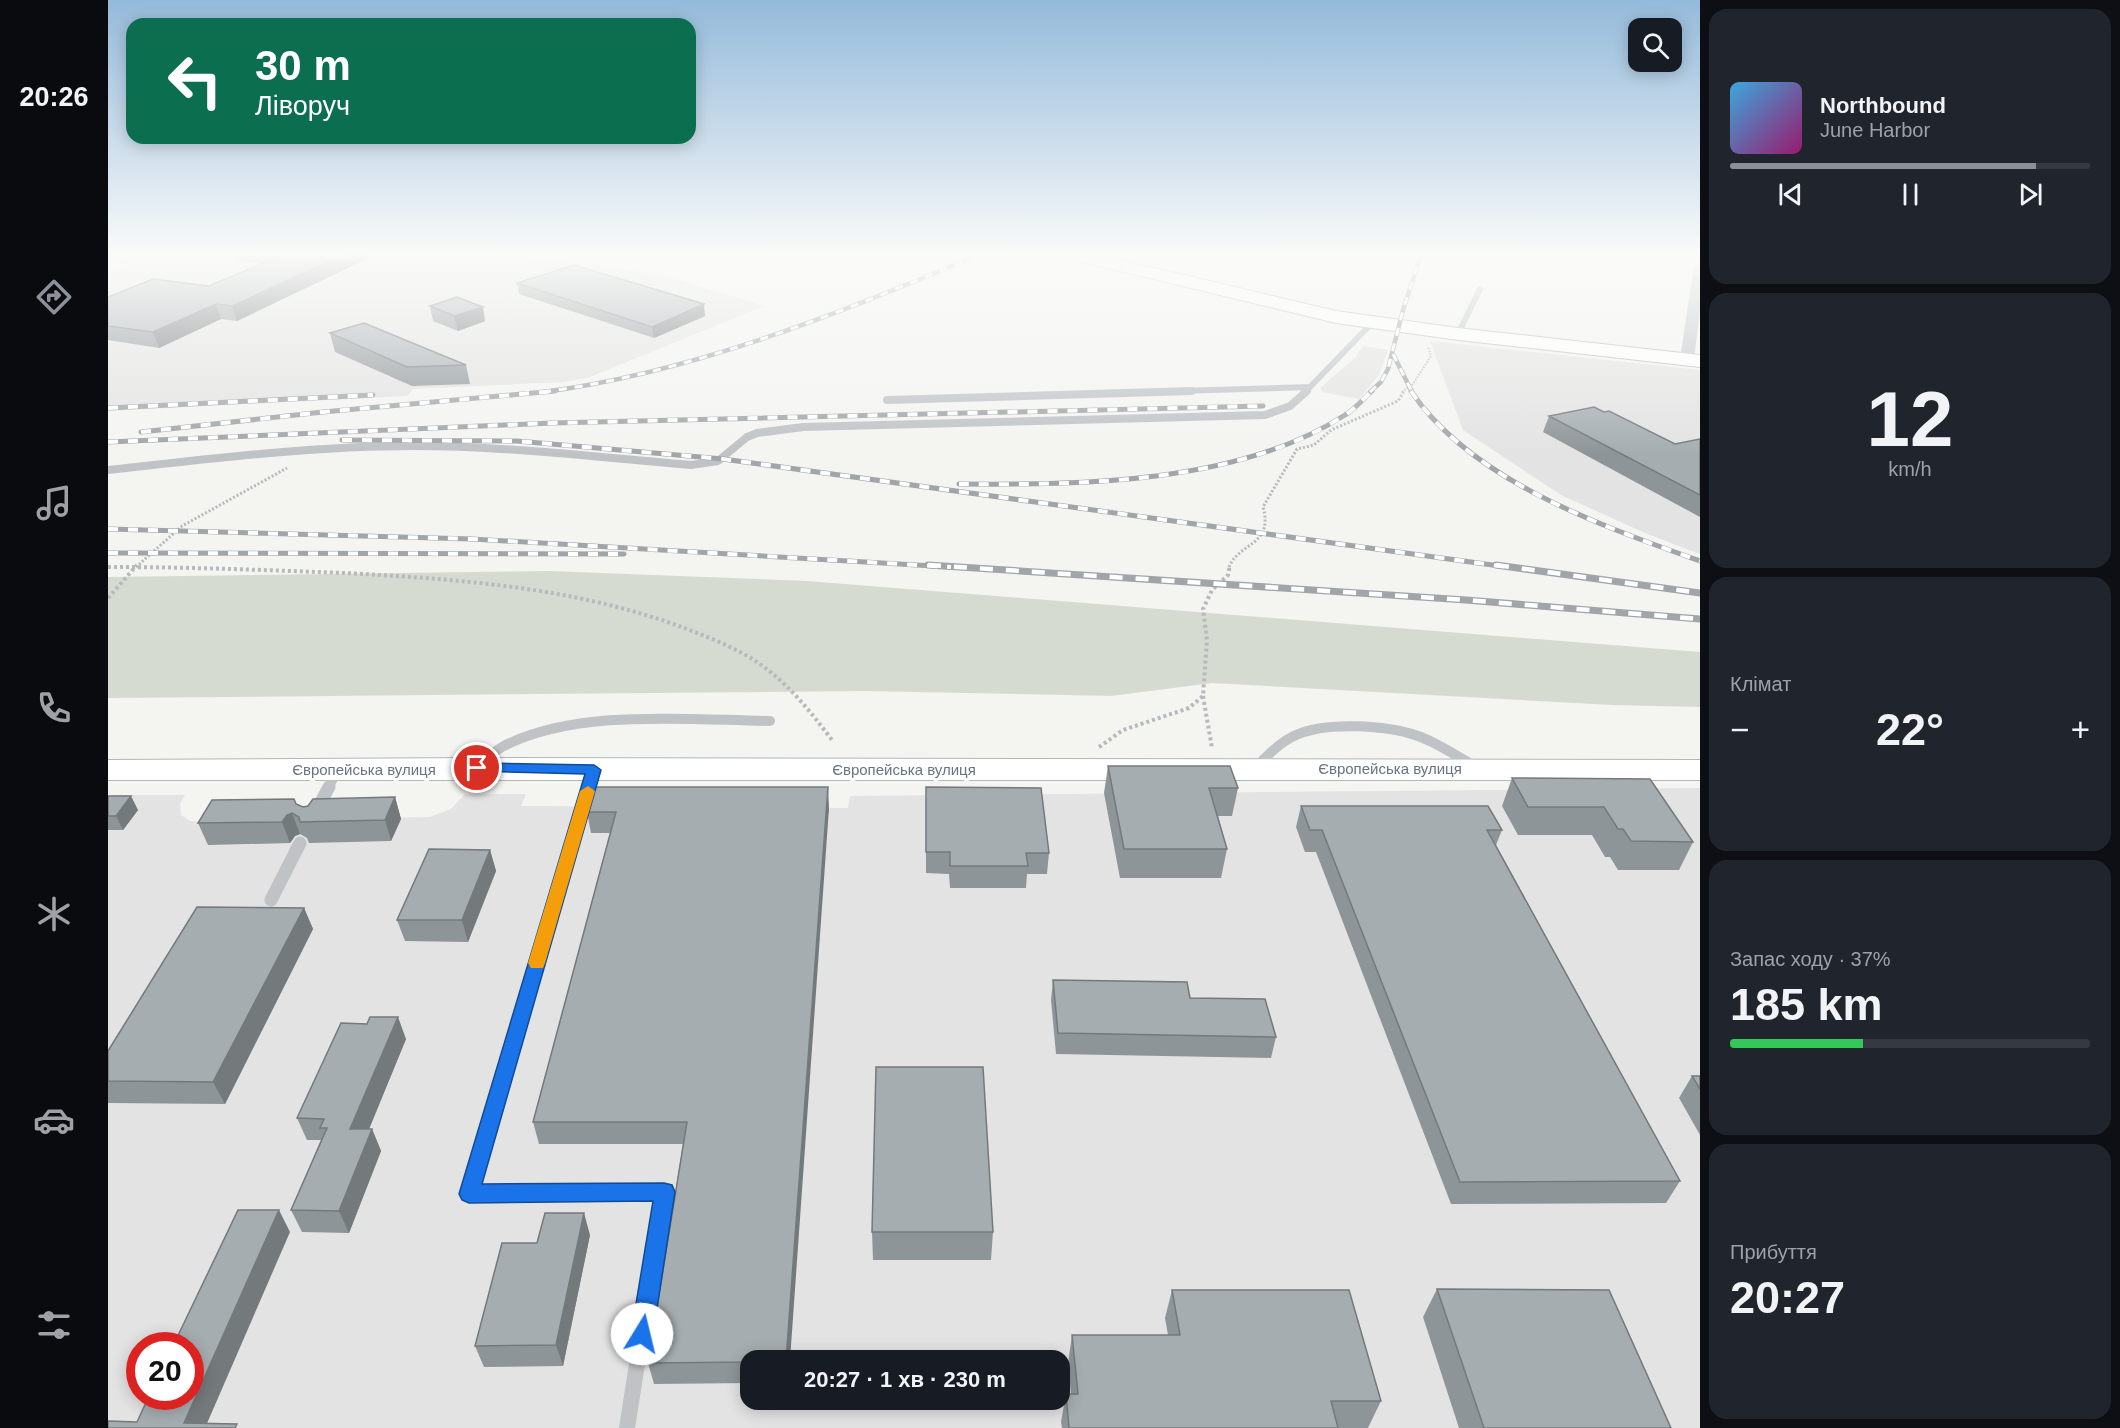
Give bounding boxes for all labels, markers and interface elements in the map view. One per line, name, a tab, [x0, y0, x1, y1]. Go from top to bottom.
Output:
map controls	[1628, 18, 1682, 72]
button: search	[1628, 18, 1682, 72]
icon: left	[156, 42, 234, 120]
text: 30 m	[255, 42, 351, 89]
text: 20:26	[19, 82, 89, 112]
text: Ліворуч	[255, 91, 350, 121]
text: Northbound	[1820, 93, 1946, 118]
text: June Harbor	[1820, 119, 1930, 141]
icon: previous	[1774, 178, 1807, 211]
icon: pause	[1894, 178, 1927, 211]
icon: next	[2014, 178, 2047, 211]
icon: directions	[33, 276, 75, 318]
text: 12	[1867, 375, 1953, 463]
text: km/h	[1888, 458, 1932, 480]
icon: music	[33, 482, 75, 524]
text: Клімат	[1730, 673, 1791, 695]
icon: phone	[33, 687, 75, 729]
text: 22°	[1876, 704, 1944, 755]
text: −	[1730, 711, 1749, 748]
text: +	[2071, 711, 2090, 748]
pin	[451, 742, 502, 793]
icon: arrive	[460, 751, 493, 784]
street label: Європейська вулиця	[1318, 760, 1462, 777]
street label: Європейська вулиця	[292, 761, 436, 778]
street label: Європейська вулиця	[832, 761, 976, 778]
icon: climate	[33, 893, 75, 935]
text: Запас ходу · 37%	[1730, 948, 1891, 970]
text: 185 km	[1730, 979, 1883, 1030]
icon: car	[33, 1099, 75, 1141]
text: Прибуття	[1730, 1241, 1817, 1263]
text: 20:27	[1730, 1272, 1845, 1323]
position arrow	[610, 1302, 674, 1366]
icon: filters	[33, 1304, 75, 1346]
speed limit sign: 20	[126, 1332, 204, 1410]
text: 20:27 · 1 хв · 230 m	[804, 1367, 1006, 1392]

